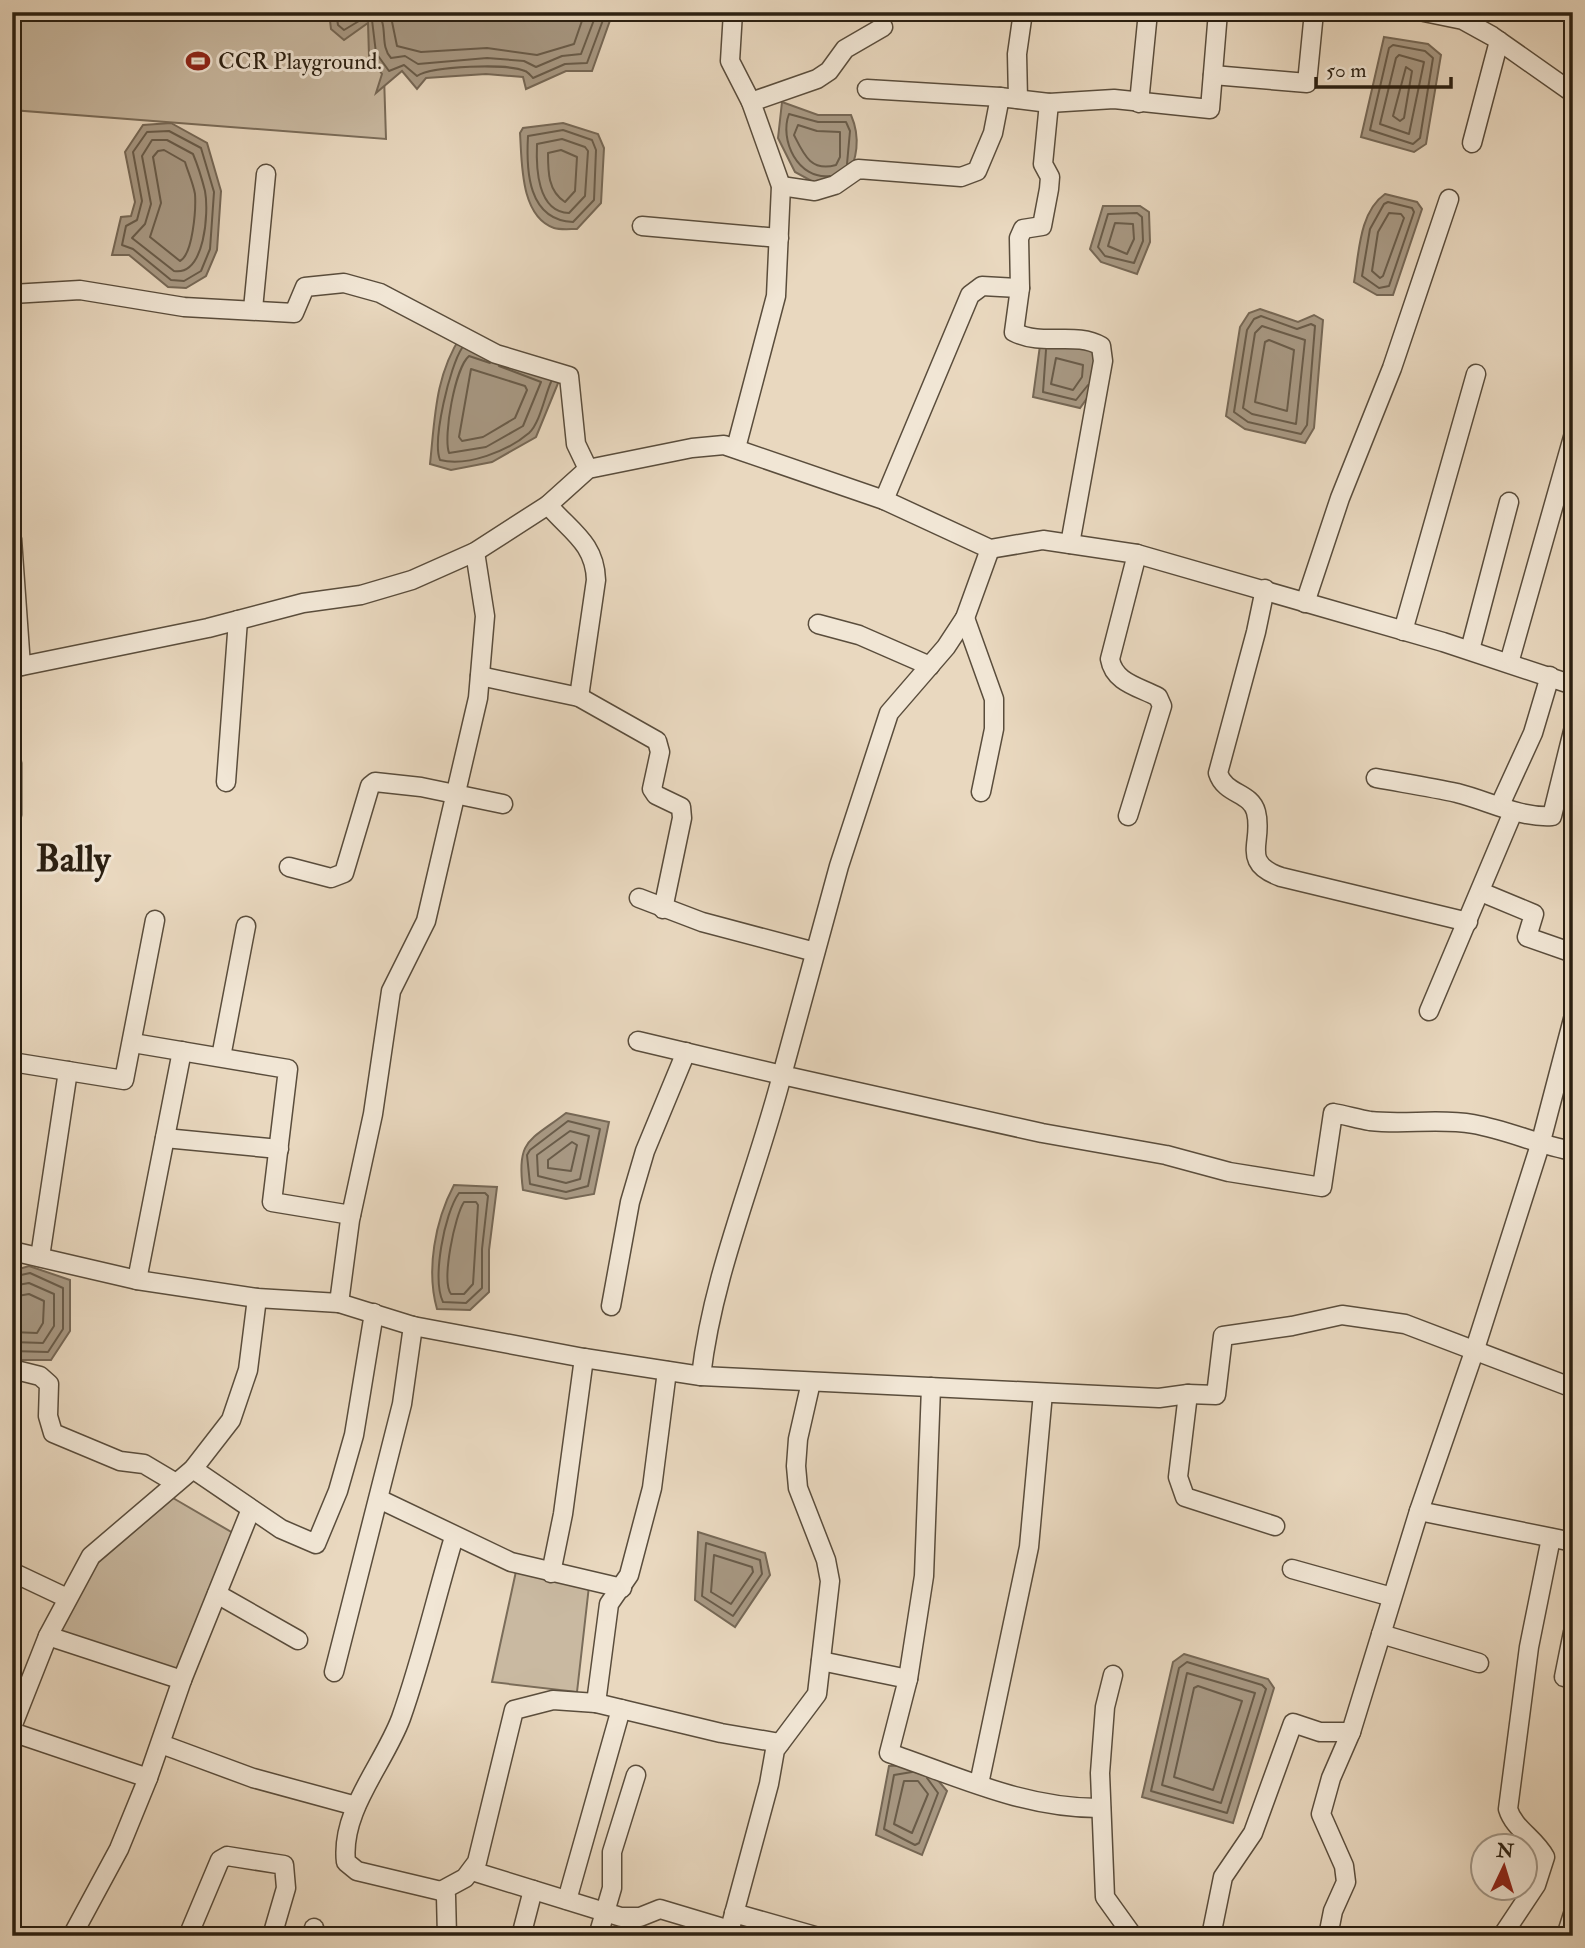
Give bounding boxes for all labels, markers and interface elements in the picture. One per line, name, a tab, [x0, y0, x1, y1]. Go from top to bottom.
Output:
scale bar	[1316, 46, 1450, 90]
sports icon: CCR Playground.	[184, 47, 212, 75]
place label: CCR Playground.	[218, 47, 382, 76]
text: 50 m	[1326, 57, 1367, 84]
district label: Bally	[36, 836, 112, 883]
north arrow	[1470, 1832, 1540, 1902]
text: N	[1495, 1838, 1515, 1864]

